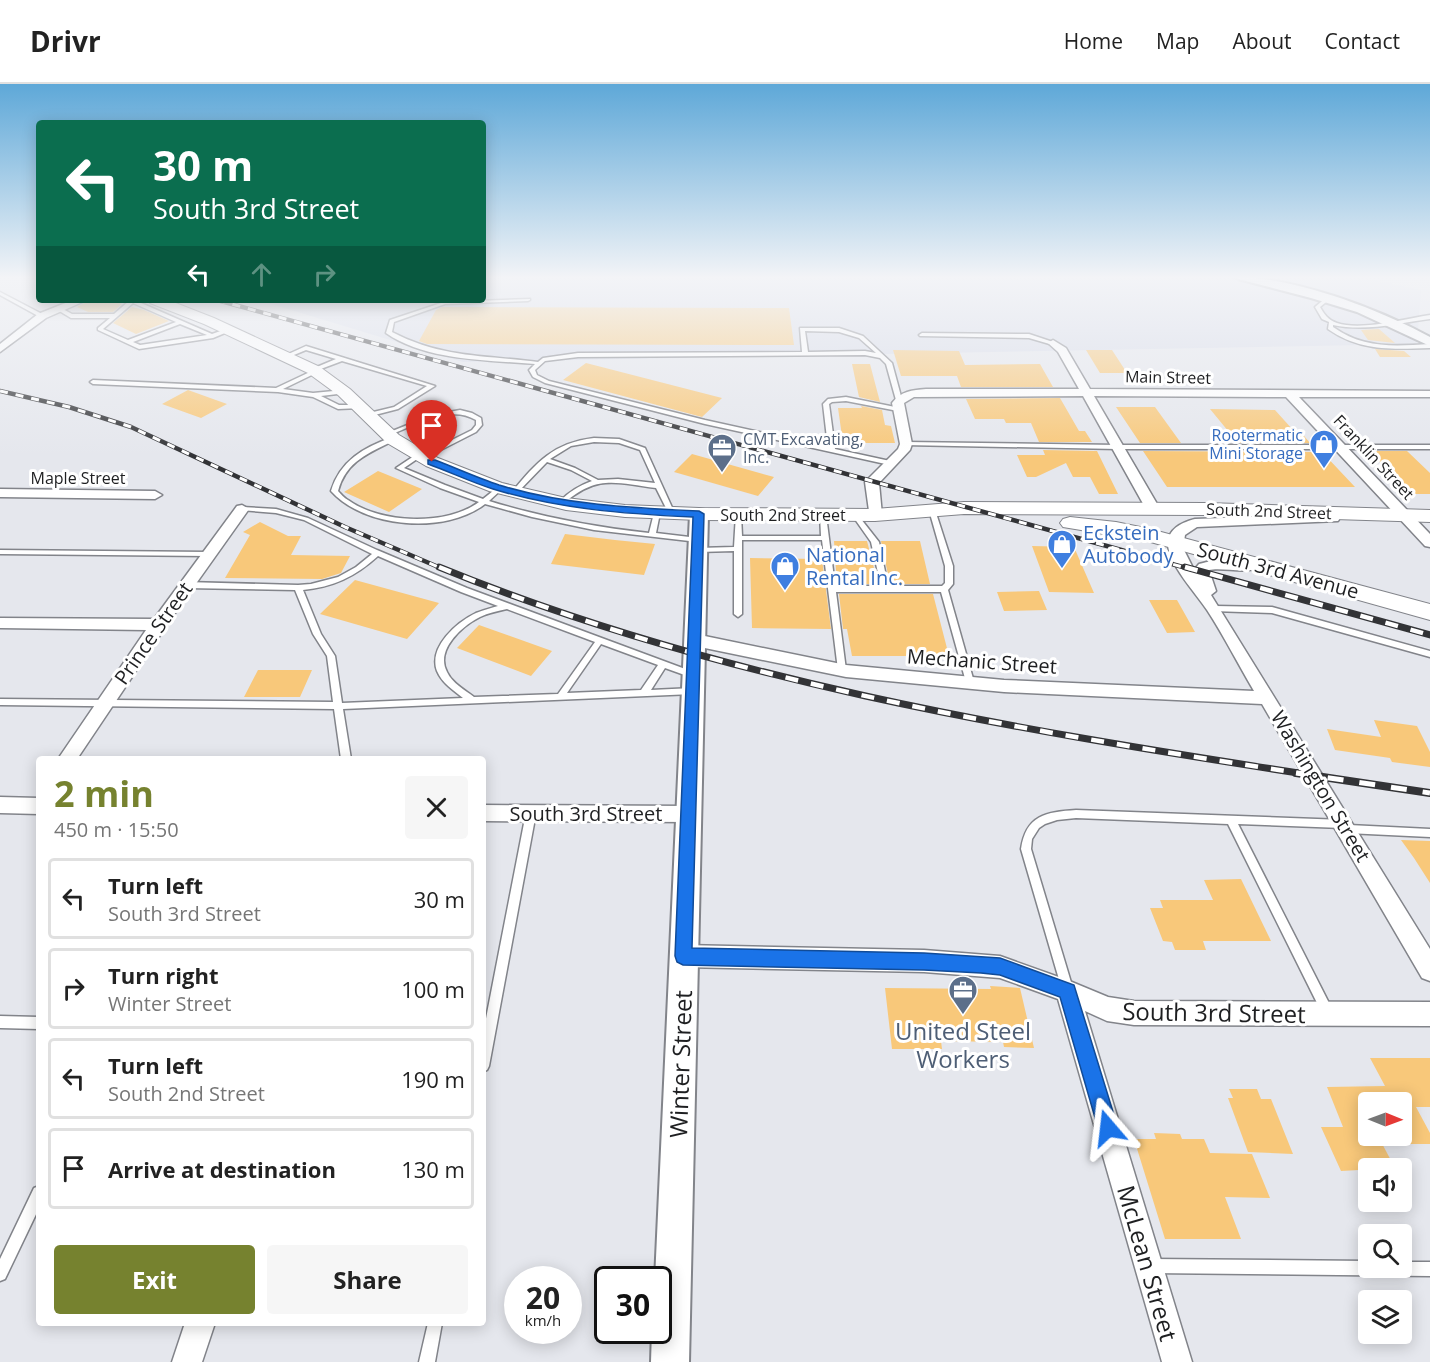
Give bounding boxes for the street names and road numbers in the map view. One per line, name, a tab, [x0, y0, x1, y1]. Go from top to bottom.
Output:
street label: Main Street	[1125, 365, 1211, 389]
street label: Franklin Street	[1329, 410, 1419, 504]
street label: Maple Street	[31, 467, 126, 489]
street label: South 2nd Street	[1206, 498, 1332, 524]
street label: South 2nd Street	[720, 504, 846, 526]
street label: South 3rd Avenue	[1194, 535, 1362, 605]
street label: Prince Street	[108, 576, 198, 690]
street label: Mechanic Street	[906, 642, 1058, 680]
street label: Washington Street	[1265, 705, 1377, 867]
street label: South 3rd Street	[510, 800, 662, 827]
street label: Winter Street	[661, 989, 699, 1139]
street label: South 3rd Street	[1122, 994, 1306, 1030]
street label: McLean Street	[1110, 1181, 1186, 1345]

